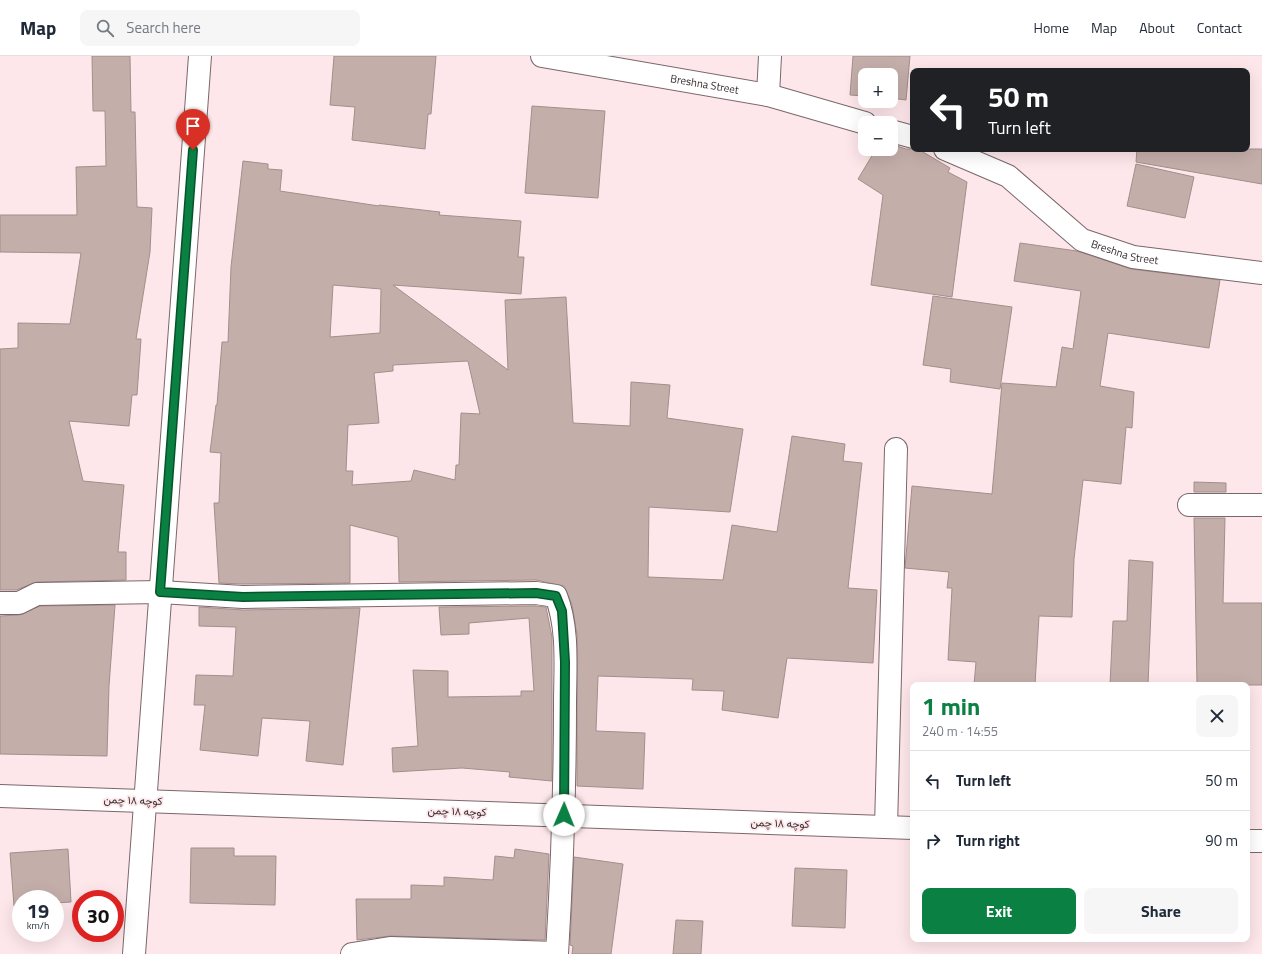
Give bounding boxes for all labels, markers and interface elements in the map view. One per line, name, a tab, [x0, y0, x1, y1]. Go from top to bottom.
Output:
search box	[80, 10, 360, 46]
text: Map	[20, 13, 56, 42]
text: Search here	[126, 16, 201, 39]
icon: search	[94, 17, 116, 39]
text: Home	[1034, 17, 1069, 38]
text: Map	[1091, 17, 1117, 38]
text: About	[1139, 17, 1175, 38]
text: Contact	[1197, 17, 1242, 38]
map controls	[858, 68, 898, 156]
button: +	[858, 68, 898, 108]
street label: Breshna Street	[669, 70, 740, 98]
text: 50 m	[988, 75, 1049, 118]
icon: left	[922, 84, 974, 136]
pin	[176, 109, 210, 150]
text: Turn left	[988, 114, 1051, 141]
icon: arrive	[182, 115, 204, 137]
button: −	[858, 116, 898, 156]
street label: Breshna Street	[1089, 236, 1159, 268]
text: 1 min	[922, 688, 980, 724]
button: close	[1196, 695, 1238, 737]
text: 240 m · 14:55	[922, 721, 998, 741]
text: Turn left	[956, 769, 1011, 792]
text: 50 m	[1205, 769, 1238, 792]
icon: left	[922, 770, 944, 792]
street label: كوچه ١٨ چمن	[103, 791, 163, 809]
position arrow	[543, 794, 585, 836]
street label: كوچه ١٨ چمن	[427, 802, 487, 820]
street label: كوچه ١٨ چمن	[750, 814, 810, 832]
text: Turn right	[956, 829, 1020, 852]
text: 90 m	[1205, 829, 1238, 852]
icon: right	[922, 830, 944, 852]
button: Exit	[922, 888, 1076, 934]
button: Share	[1084, 888, 1238, 934]
speed limit sign: 30	[72, 890, 124, 942]
text: 19	[27, 895, 49, 926]
text: km/h	[27, 918, 49, 933]

